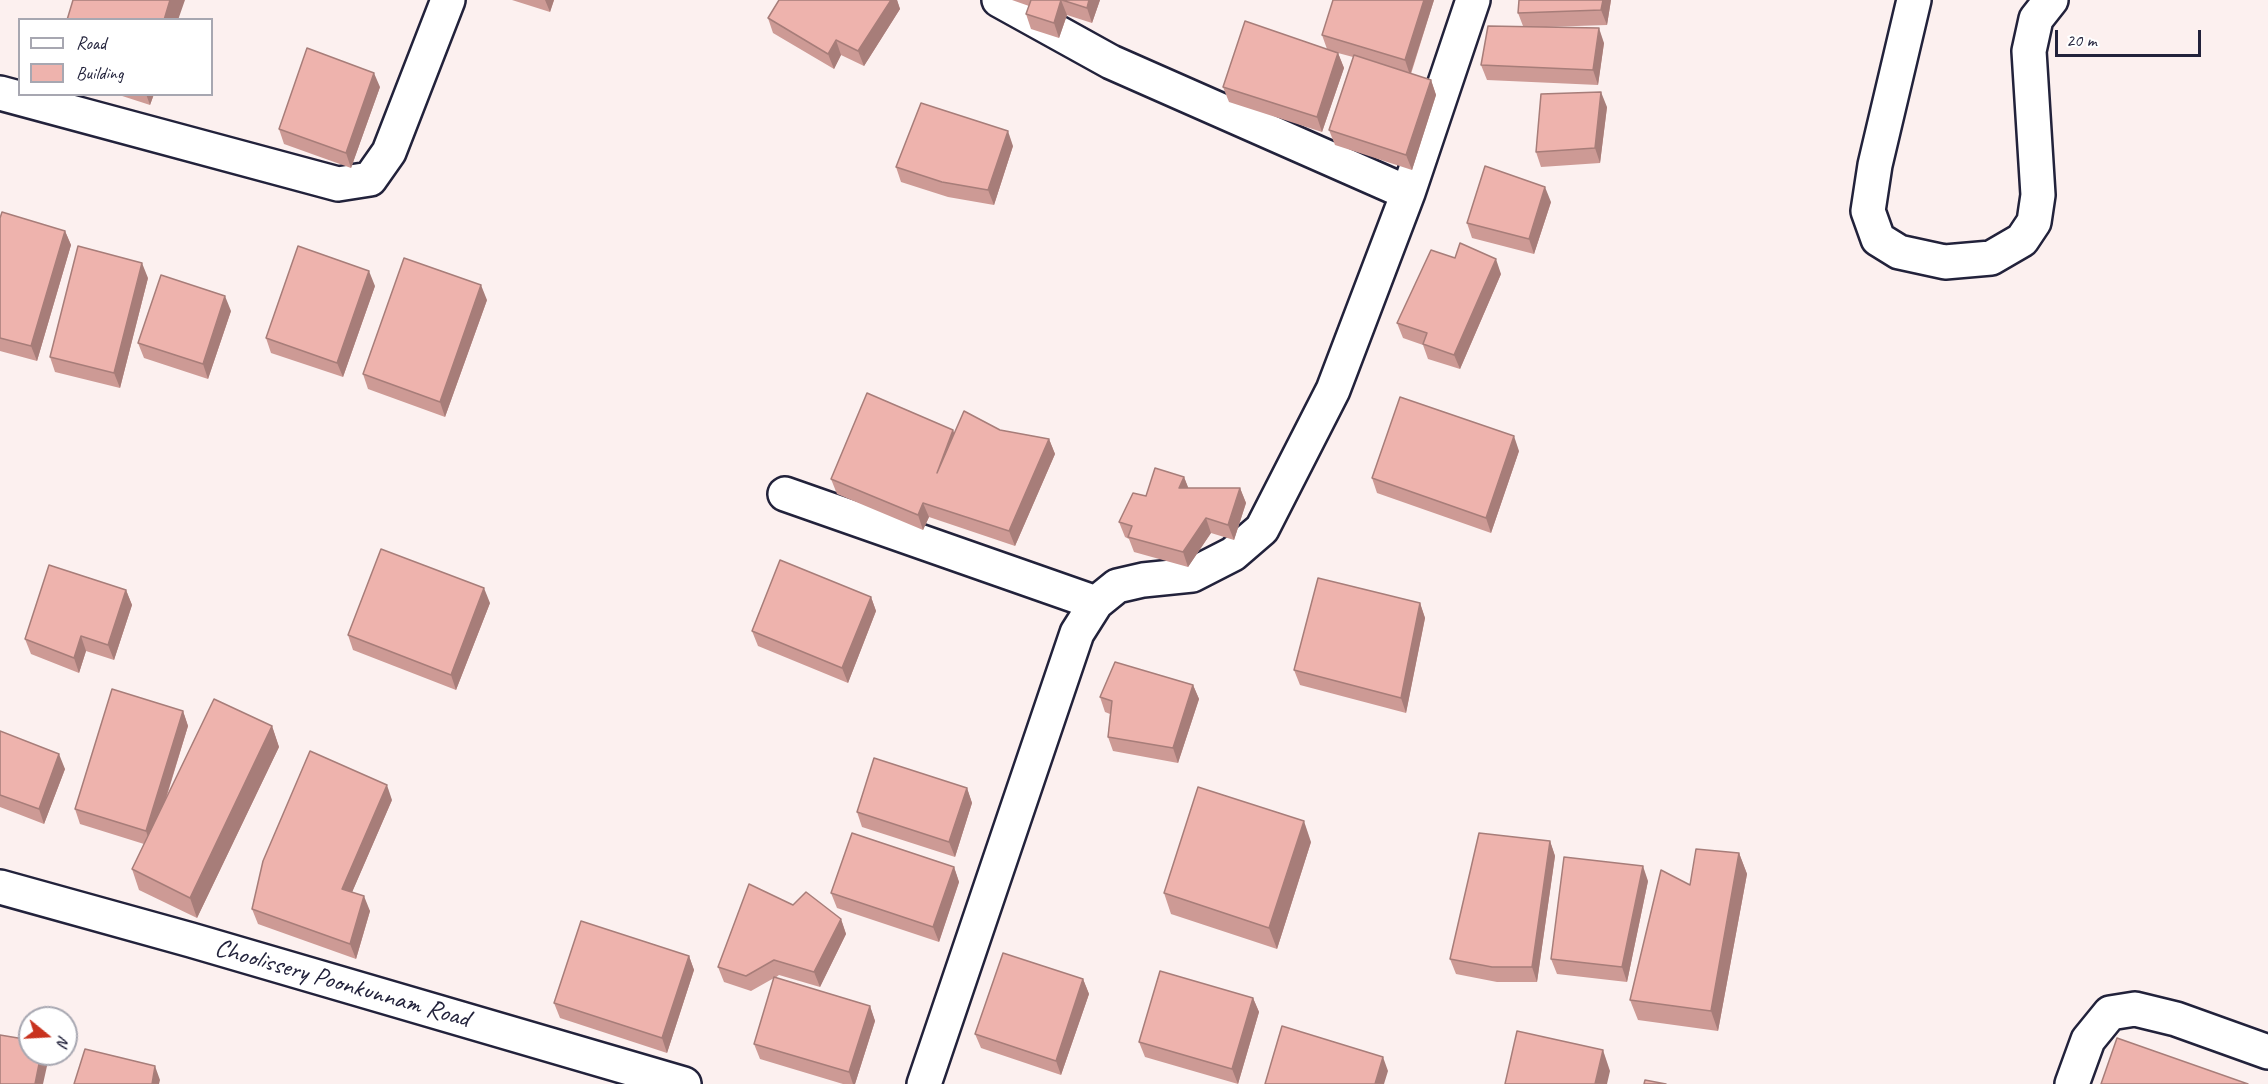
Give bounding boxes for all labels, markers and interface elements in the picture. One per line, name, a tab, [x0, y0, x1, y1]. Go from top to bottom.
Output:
legend	[18, 18, 213, 96]
scale bar	[2058, 18, 2204, 56]
text: 20 m	[2066, 29, 2097, 51]
text: Road	[76, 32, 106, 54]
text: Building	[76, 62, 123, 84]
street label: Choolissery Poonkunnam Road	[211, 933, 473, 1035]
north arrow	[18, 1006, 78, 1066]
text: N	[52, 1033, 74, 1049]

